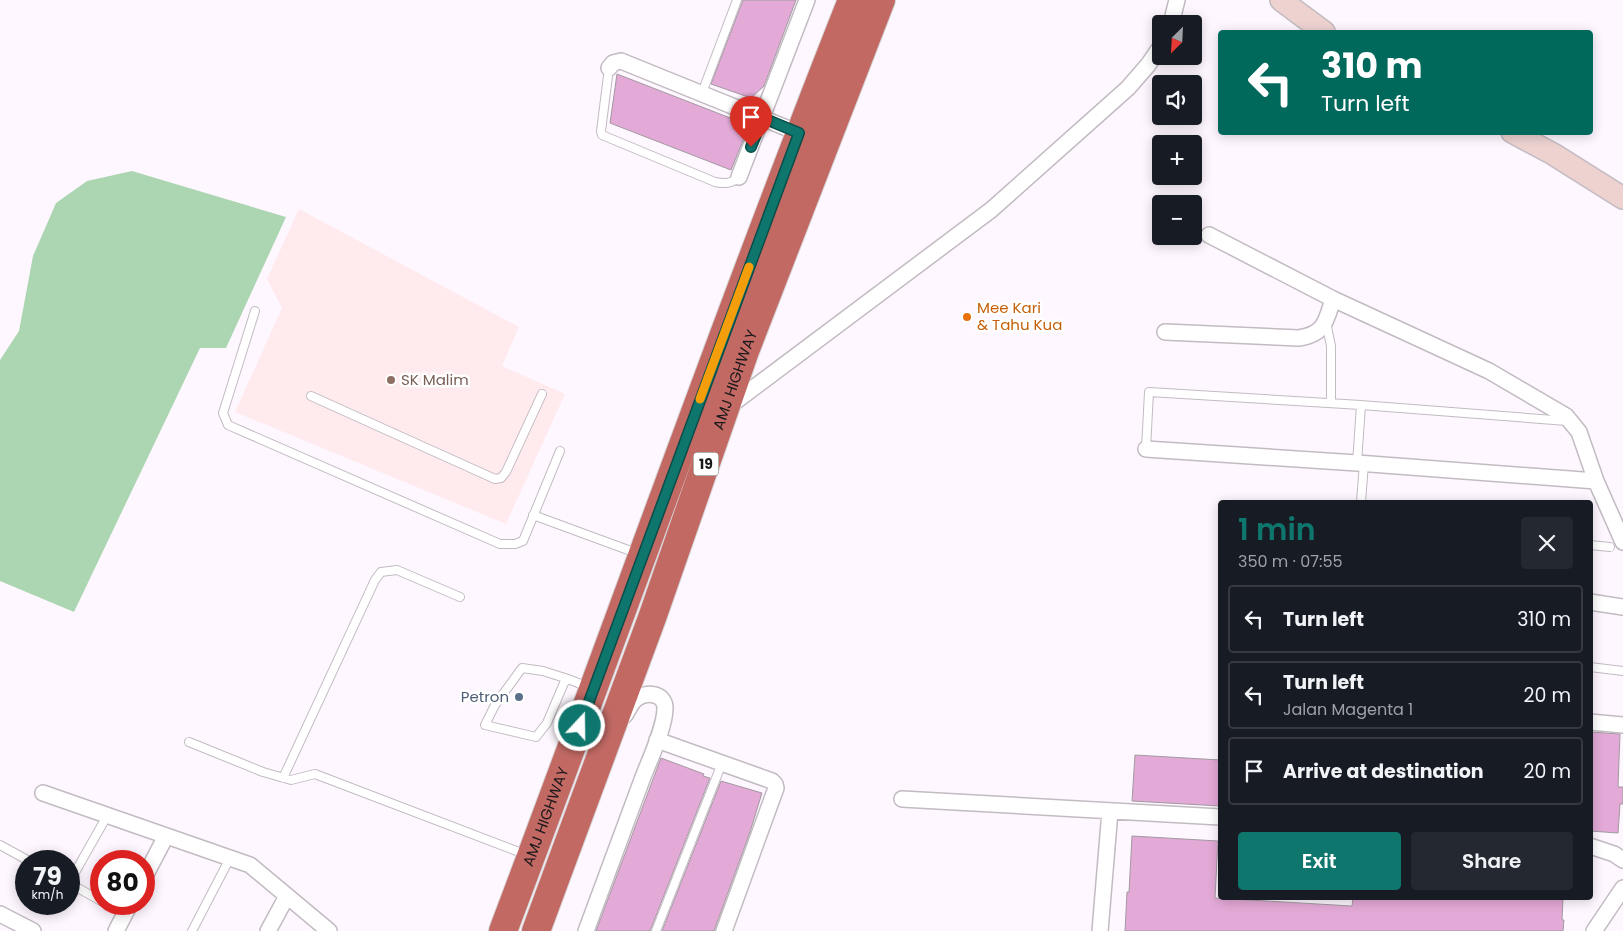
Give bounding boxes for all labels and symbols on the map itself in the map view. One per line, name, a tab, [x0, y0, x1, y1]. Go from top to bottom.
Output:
north arrow	[1152, 15, 1202, 65]
pin	[730, 96, 772, 147]
place label: Mee Kari & Tahu Kua	[977, 297, 1062, 335]
marker: Mee Kari & Tahu Kua	[961, 311, 973, 323]
street label: AMJ HIGHWAY	[707, 326, 762, 433]
place label: SK Malim	[401, 369, 469, 390]
marker: SK Malim	[385, 374, 397, 386]
road number: 19	[694, 452, 718, 476]
place label: Petron	[461, 686, 509, 707]
marker: Petron	[513, 691, 525, 703]
position arrow	[553, 699, 605, 751]
street label: AMJ HIGHWAY	[517, 764, 573, 869]
speed limit sign: 80	[90, 850, 155, 915]

